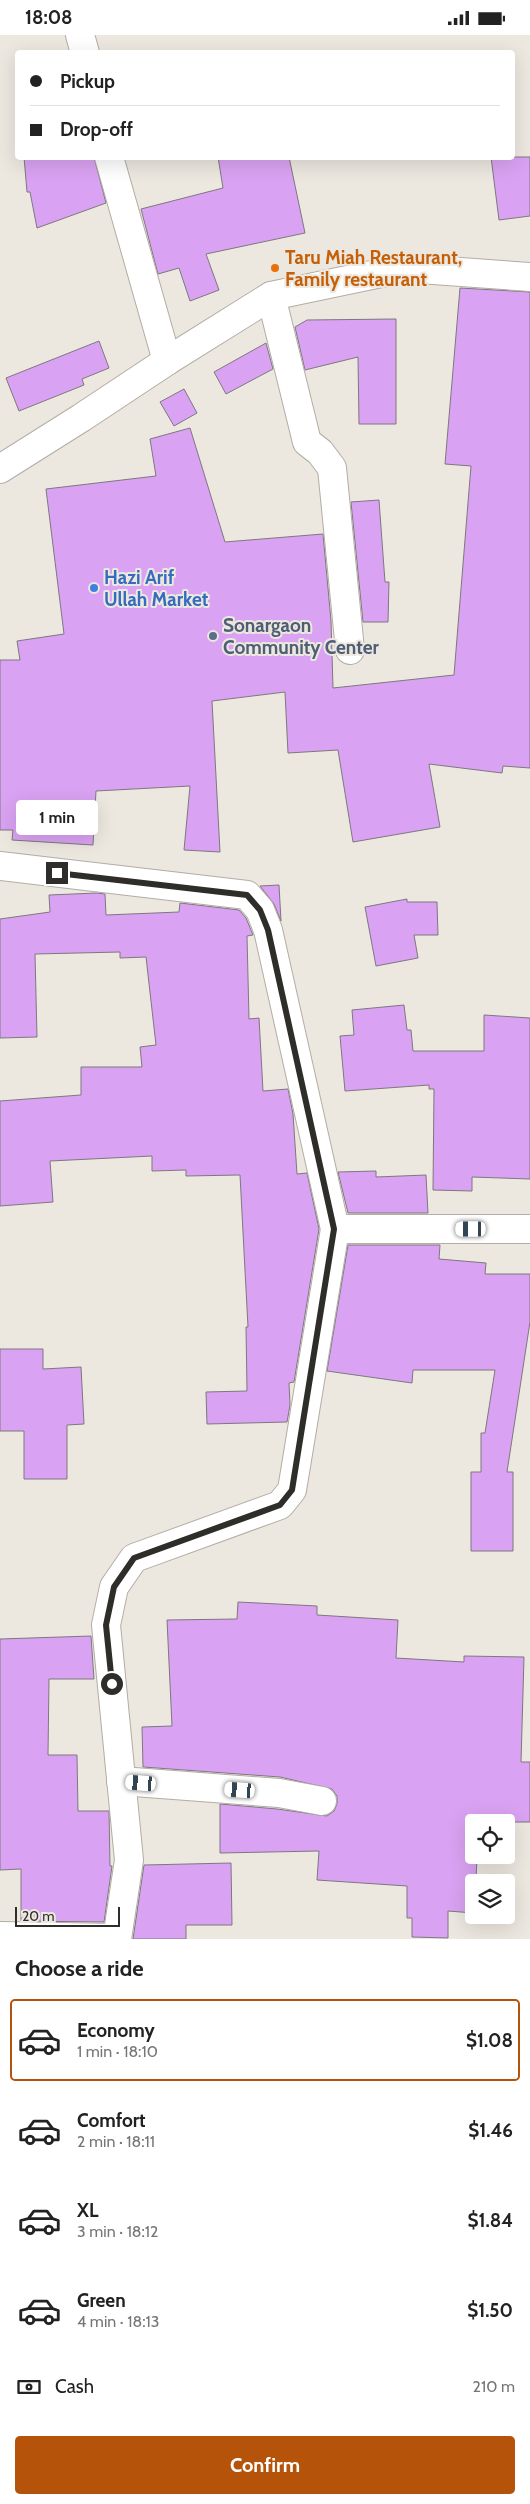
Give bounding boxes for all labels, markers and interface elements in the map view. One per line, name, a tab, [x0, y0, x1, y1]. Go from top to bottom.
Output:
text: 18:08	[25, 6, 73, 29]
text: Pickup	[60, 70, 115, 93]
text: Drop-off	[60, 118, 133, 141]
place label: Taru Miah Restaurant, Family restaurant	[285, 246, 462, 291]
marker: Taru Miah Restaurant, Family restaurant	[269, 262, 281, 274]
place label: Hazi Arif Ullah Market	[104, 566, 209, 611]
marker: Hazi Arif Ullah Market	[88, 582, 100, 594]
place label: Sonargaon Community Center	[223, 614, 380, 659]
marker: Sonargaon Community Center	[207, 630, 219, 642]
callout: 1 min	[16, 801, 98, 835]
text: 1 min	[39, 808, 75, 827]
route end	[46, 862, 68, 884]
car	[456, 1222, 486, 1237]
route start	[101, 1673, 123, 1695]
car	[125, 1774, 156, 1792]
car	[224, 1781, 255, 1799]
map controls	[465, 1814, 515, 1924]
button: locate	[465, 1814, 515, 1864]
button: layers	[465, 1874, 515, 1924]
scale bar	[15, 1904, 120, 1927]
text: 20 m	[22, 1907, 55, 1925]
text: Choose a ride	[15, 1955, 144, 1982]
icon: car	[17, 2018, 62, 2063]
text: Economy	[77, 2019, 155, 2042]
text: $1.08	[466, 2029, 513, 2052]
text: 1 min · 18:10	[77, 2042, 158, 2061]
icon: car	[17, 2108, 62, 2153]
text: Comfort	[77, 2109, 146, 2132]
text: $1.46	[468, 2119, 513, 2142]
text: 2 min · 18:11	[77, 2132, 155, 2151]
icon: car	[17, 2198, 62, 2243]
text: XL	[77, 2199, 98, 2222]
text: $1.84	[467, 2209, 513, 2232]
text: 3 min · 18:12	[77, 2222, 158, 2241]
icon: car	[17, 2288, 62, 2333]
text: Green	[77, 2289, 126, 2312]
text: $1.50	[467, 2299, 513, 2322]
text: 4 min · 18:13	[77, 2312, 159, 2331]
icon: cash	[15, 2373, 43, 2401]
text: Cash	[55, 2375, 94, 2398]
text: 210 m	[473, 2377, 515, 2396]
button: Confirm	[15, 2436, 515, 2494]

